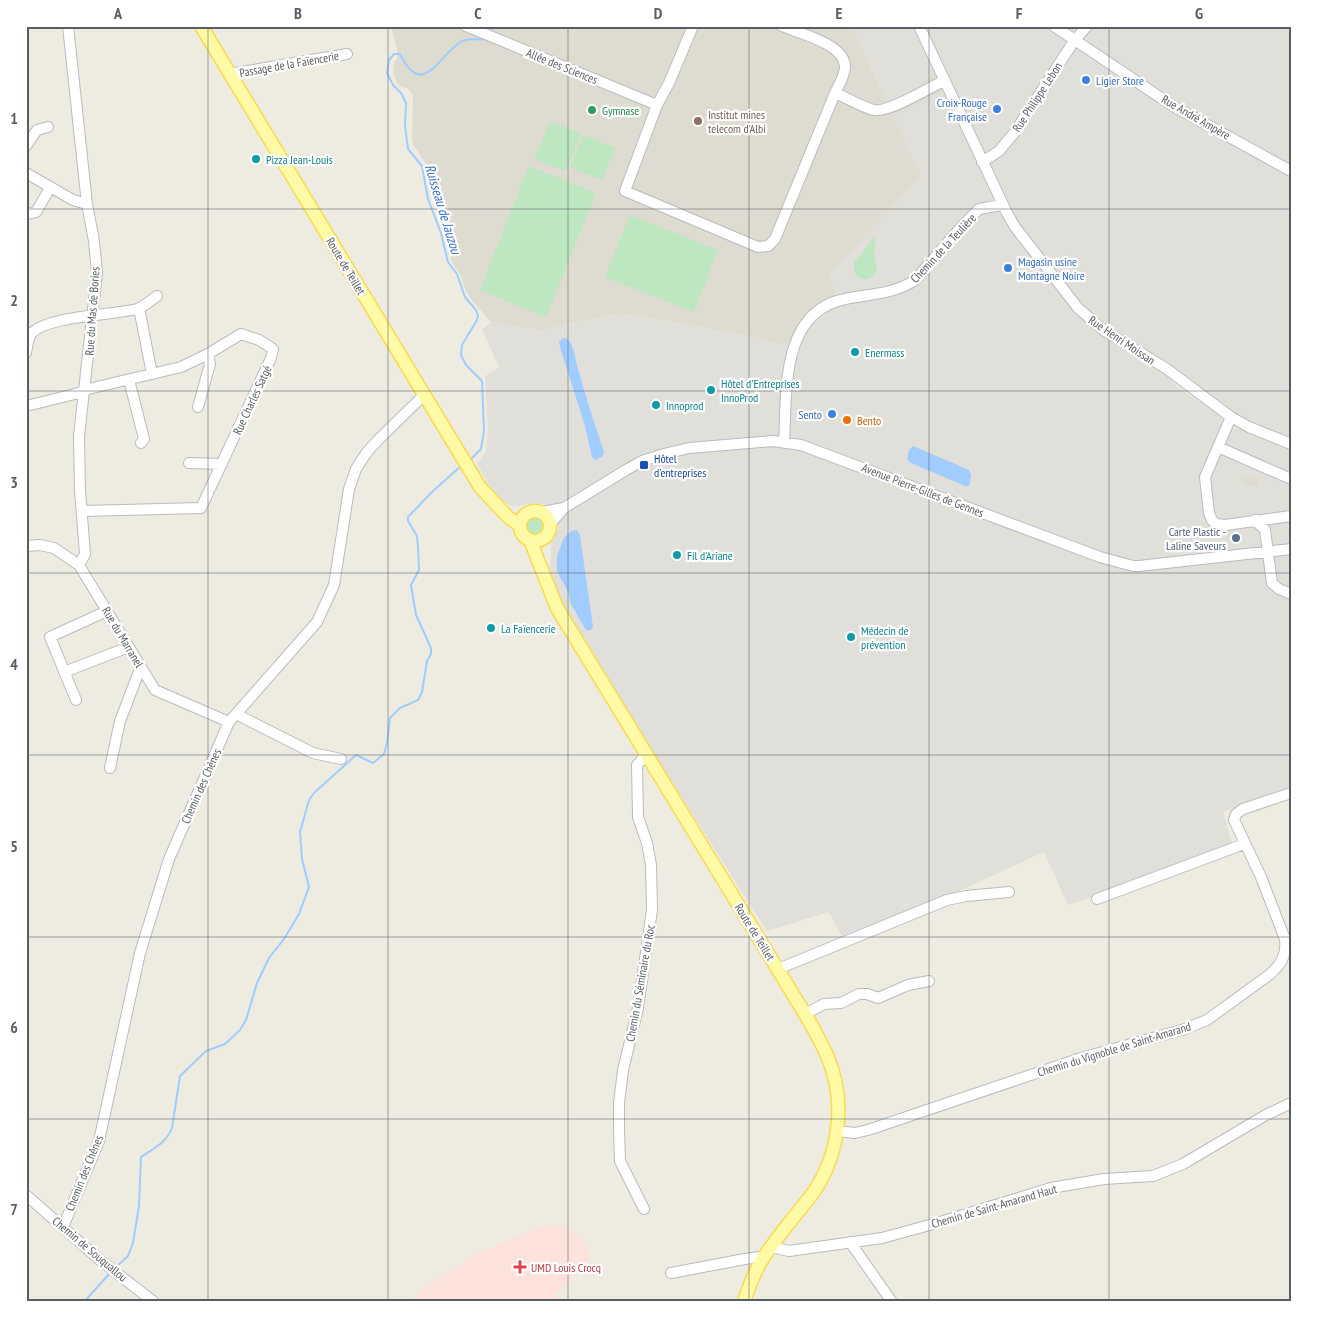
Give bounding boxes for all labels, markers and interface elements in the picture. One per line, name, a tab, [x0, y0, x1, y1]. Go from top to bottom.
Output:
text: A	[113, 3, 123, 23]
text: B	[294, 3, 302, 23]
text: C	[474, 3, 482, 23]
text: D	[654, 3, 663, 23]
text: E	[836, 3, 843, 23]
text: F	[1016, 3, 1023, 23]
text: G	[1195, 3, 1203, 23]
street label: Allée des Sciences	[524, 45, 600, 87]
street label: Passage de la Faïencerie	[238, 48, 340, 80]
street label: Rue Philippe Lebon	[1009, 59, 1065, 135]
place label: Ligier Store	[1096, 73, 1144, 88]
marker: Ligier Store	[1080, 74, 1092, 86]
street label: Rue André Ampère	[1159, 91, 1233, 143]
place label: Croix-Rouge Française	[937, 95, 987, 124]
place label: Gymnase	[602, 103, 639, 118]
marker: Croix-Rouge Française	[991, 103, 1003, 115]
marker: Gymnase	[586, 104, 598, 116]
place label: Institut mines telecom d'Albi	[708, 107, 766, 136]
text: 1	[10, 108, 18, 128]
marker: Institut mines telecom d'Albi	[692, 115, 704, 127]
place label: Pizza Jean-Louis	[266, 152, 333, 167]
marker: Pizza Jean-Louis	[250, 153, 262, 165]
water label: Ruisseau de Jauzou	[421, 162, 465, 257]
street label: Chemin de la Teulière	[907, 210, 979, 286]
street label: Route de Teillet	[323, 235, 369, 298]
place label: Magasin usine Montagne Noire	[1018, 254, 1085, 283]
marker: Magasin usine Montagne Noire	[1002, 262, 1014, 274]
street label: Rue du Mas de Bories	[81, 266, 103, 356]
text: 2	[10, 290, 18, 310]
street label: Rue Henri Moissan	[1086, 312, 1158, 368]
place label: Enermass	[865, 345, 904, 360]
marker: Enermass	[849, 346, 861, 358]
street label: Rue Charles Satgé	[229, 363, 275, 437]
place label: Hôtel d'Entreprises InnoProd	[721, 376, 800, 405]
marker: Hôtel d'Entreprises InnoProd	[705, 384, 717, 396]
place label: Innoprod	[666, 398, 703, 413]
marker: Innoprod	[650, 399, 662, 411]
place label: Sento	[798, 407, 822, 422]
marker: Sento	[826, 408, 838, 420]
place label: Bento	[857, 413, 881, 428]
marker: Bento	[841, 414, 853, 426]
place label: Hôtel d'entreprises	[654, 451, 706, 480]
marker: Hôtel d'entreprises	[638, 459, 650, 471]
street label: Avenue Pierre-Gilles de Gennes	[860, 460, 986, 520]
text: 3	[10, 472, 18, 492]
place label: Carte Plastic - Laline Saveurs	[1166, 524, 1226, 553]
marker: Carte Plastic - Laline Saveurs	[1230, 532, 1242, 544]
place label: Fil d'Ariane	[687, 548, 733, 563]
marker: Fil d'Ariane	[671, 549, 683, 561]
street label: Rue du Marranel	[99, 604, 147, 670]
place label: La Faïencerie	[501, 621, 556, 636]
marker: La Faïencerie	[485, 622, 497, 634]
place label: Médecin de prévention	[861, 623, 909, 652]
marker: Médecin de prévention	[845, 631, 857, 643]
text: 4	[10, 654, 18, 674]
street label: Chemin des Chênes	[178, 746, 224, 826]
text: 5	[10, 836, 18, 856]
street label: Route de Teillet	[732, 901, 779, 964]
street label: Chemin du Séminaire du Roc	[622, 923, 658, 1043]
text: 6	[10, 1017, 18, 1037]
street label: Chemin du Vignoble de Saint-Amarand	[1035, 1018, 1193, 1080]
street label: Chemin des Chênes	[62, 1133, 106, 1213]
street label: Chemin de Saint-Amarand Haut	[929, 1181, 1059, 1231]
text: 7	[10, 1199, 18, 1219]
street label: Chemin de Souquallou	[49, 1213, 131, 1285]
marker: UMD Louis Crocq	[513, 1260, 527, 1274]
place label: UMD Louis Crocq	[531, 1260, 601, 1275]

